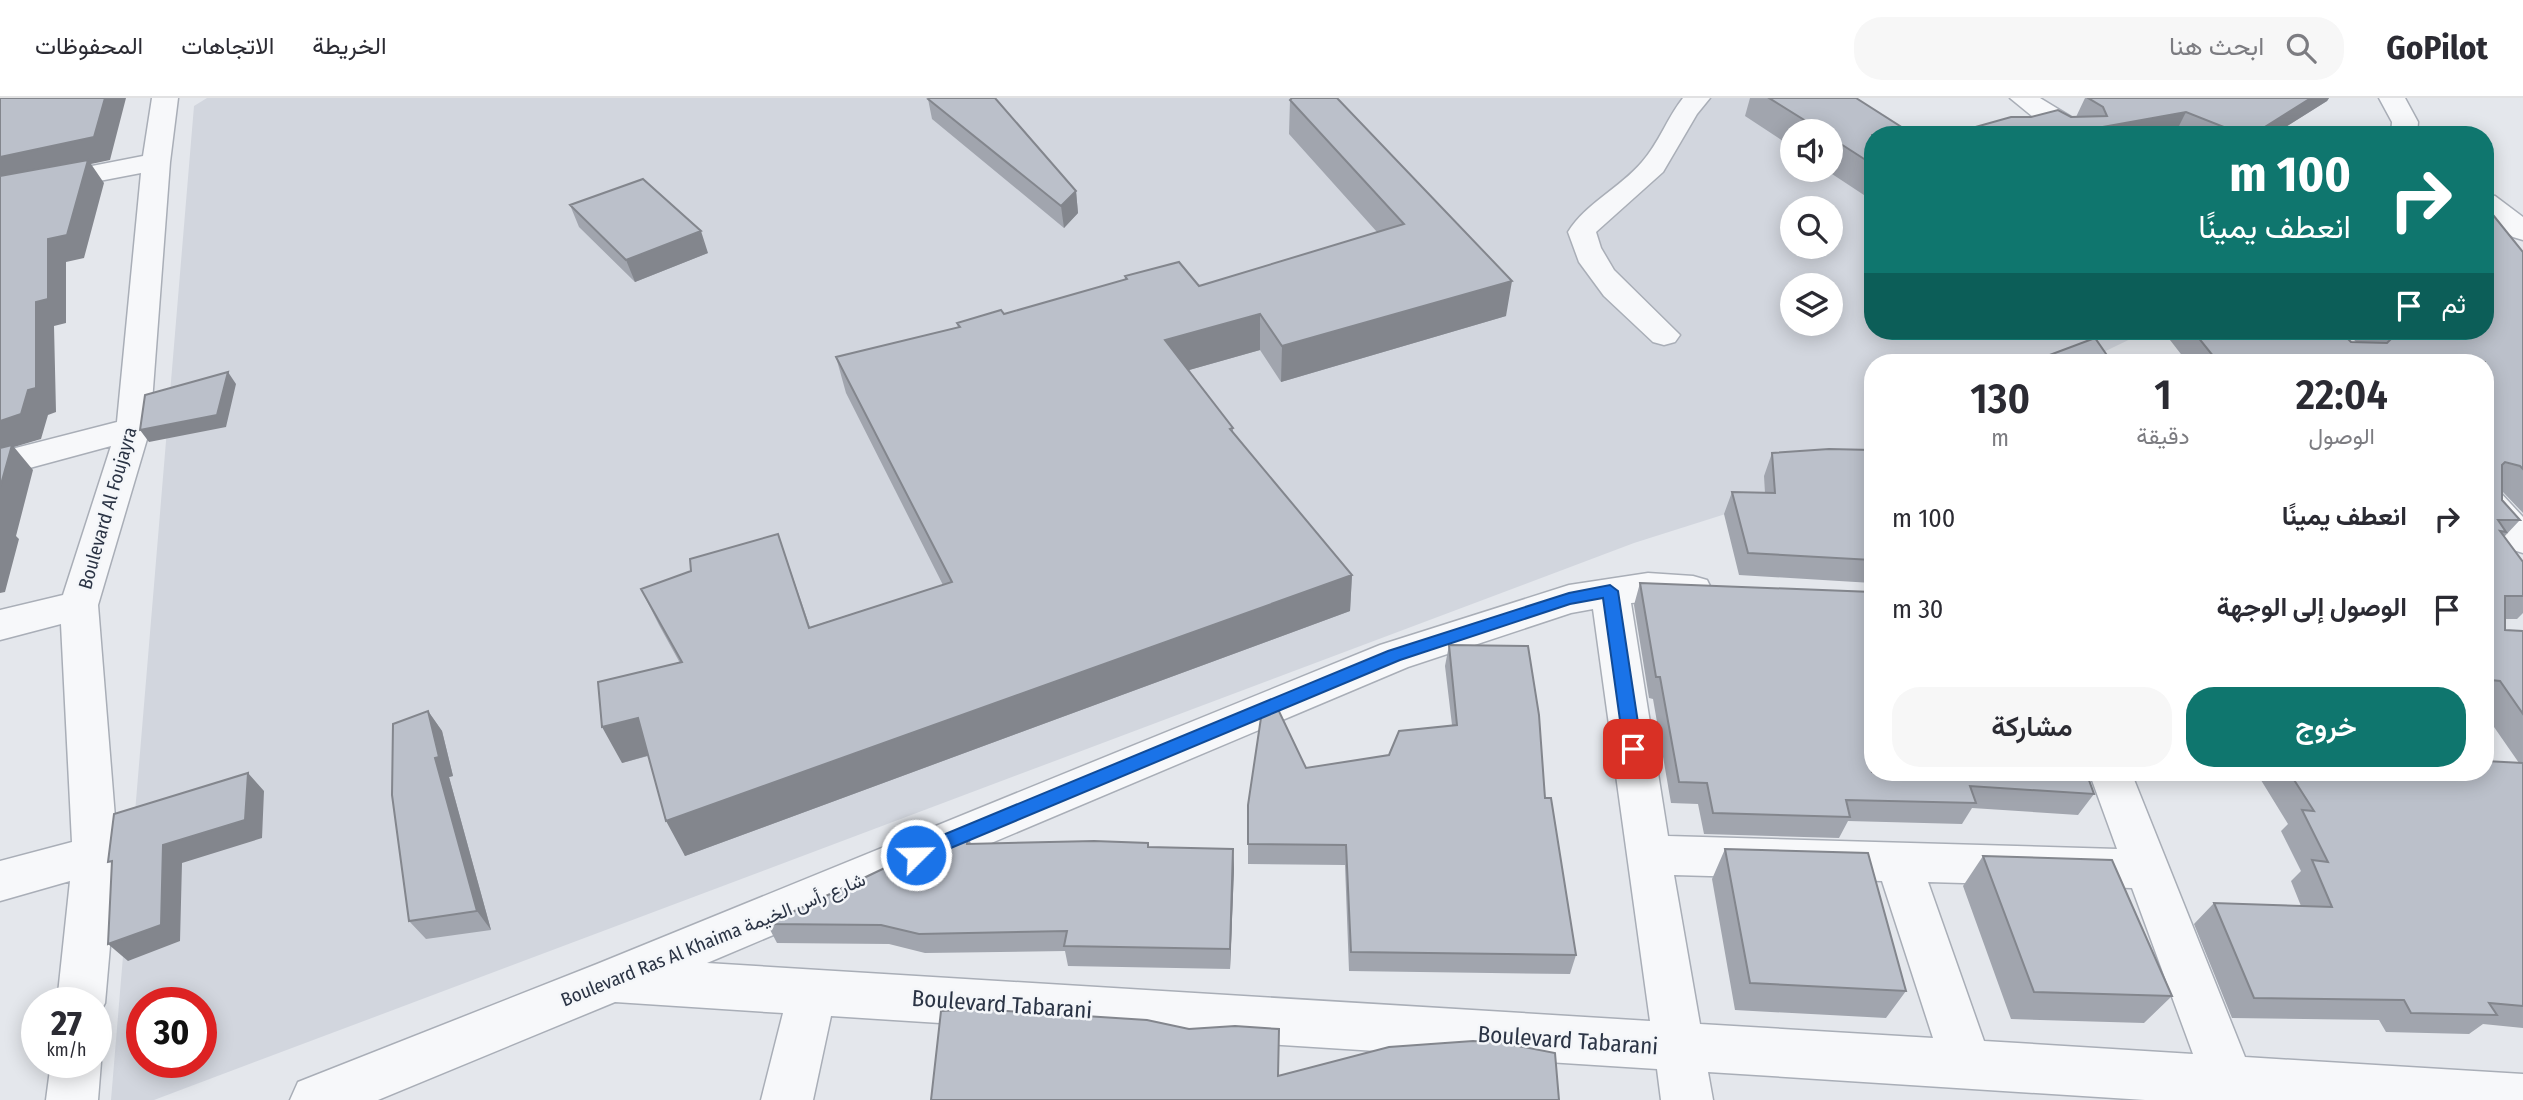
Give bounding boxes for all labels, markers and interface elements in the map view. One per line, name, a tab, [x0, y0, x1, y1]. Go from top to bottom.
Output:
search box	[1854, 17, 2344, 80]
text: GoPilot	[2386, 28, 2488, 68]
icon: search	[2282, 29, 2320, 67]
text: ابحث هنا	[2169, 31, 2264, 62]
text: المحفوظات	[35, 32, 143, 60]
text: الاتجاهات	[181, 32, 274, 60]
text: الخريطة	[312, 32, 387, 60]
map controls	[1780, 119, 1843, 336]
button: sound	[1780, 119, 1843, 182]
text: 100 m	[2229, 145, 2351, 204]
icon: right	[2375, 154, 2466, 245]
button: search	[1780, 196, 1843, 259]
text: انعطف يمينًا	[2198, 208, 2351, 246]
button: layers	[1780, 273, 1843, 336]
icon: arrive	[2390, 287, 2428, 325]
text: ثم	[2442, 289, 2466, 320]
text: 1	[2154, 370, 2172, 420]
text: 22:04	[2296, 370, 2388, 420]
text: 130	[1970, 374, 2030, 424]
text: دقيقة	[2136, 422, 2190, 450]
text: الوصول	[2309, 422, 2375, 450]
street label: Boulevard Al Foujayra	[73, 424, 142, 592]
text: m	[1991, 424, 2009, 452]
icon: right	[2428, 500, 2466, 538]
text: انعطف يمينًا	[2282, 501, 2407, 532]
text: 100 m	[1892, 503, 1955, 534]
icon: arrive	[2428, 591, 2466, 629]
text: الوصول إلى الوجهة	[2216, 592, 2407, 623]
text: 30 m	[1892, 594, 1943, 625]
button: مشاركة	[1892, 687, 2172, 767]
button: خروج	[2186, 687, 2466, 767]
pin	[1603, 719, 1663, 779]
icon: arrive	[1614, 730, 1652, 768]
position arrow	[879, 818, 953, 892]
street label: Boulevard Ras Al Khaima شارع رأس الخيمة	[558, 868, 869, 1012]
street label: Boulevard Tabarani	[911, 984, 1093, 1024]
speed limit sign: 30	[126, 987, 217, 1078]
text: 27	[51, 1002, 82, 1044]
street label: Boulevard Tabarani	[1477, 1020, 1659, 1060]
text: km/h	[46, 1039, 87, 1061]

